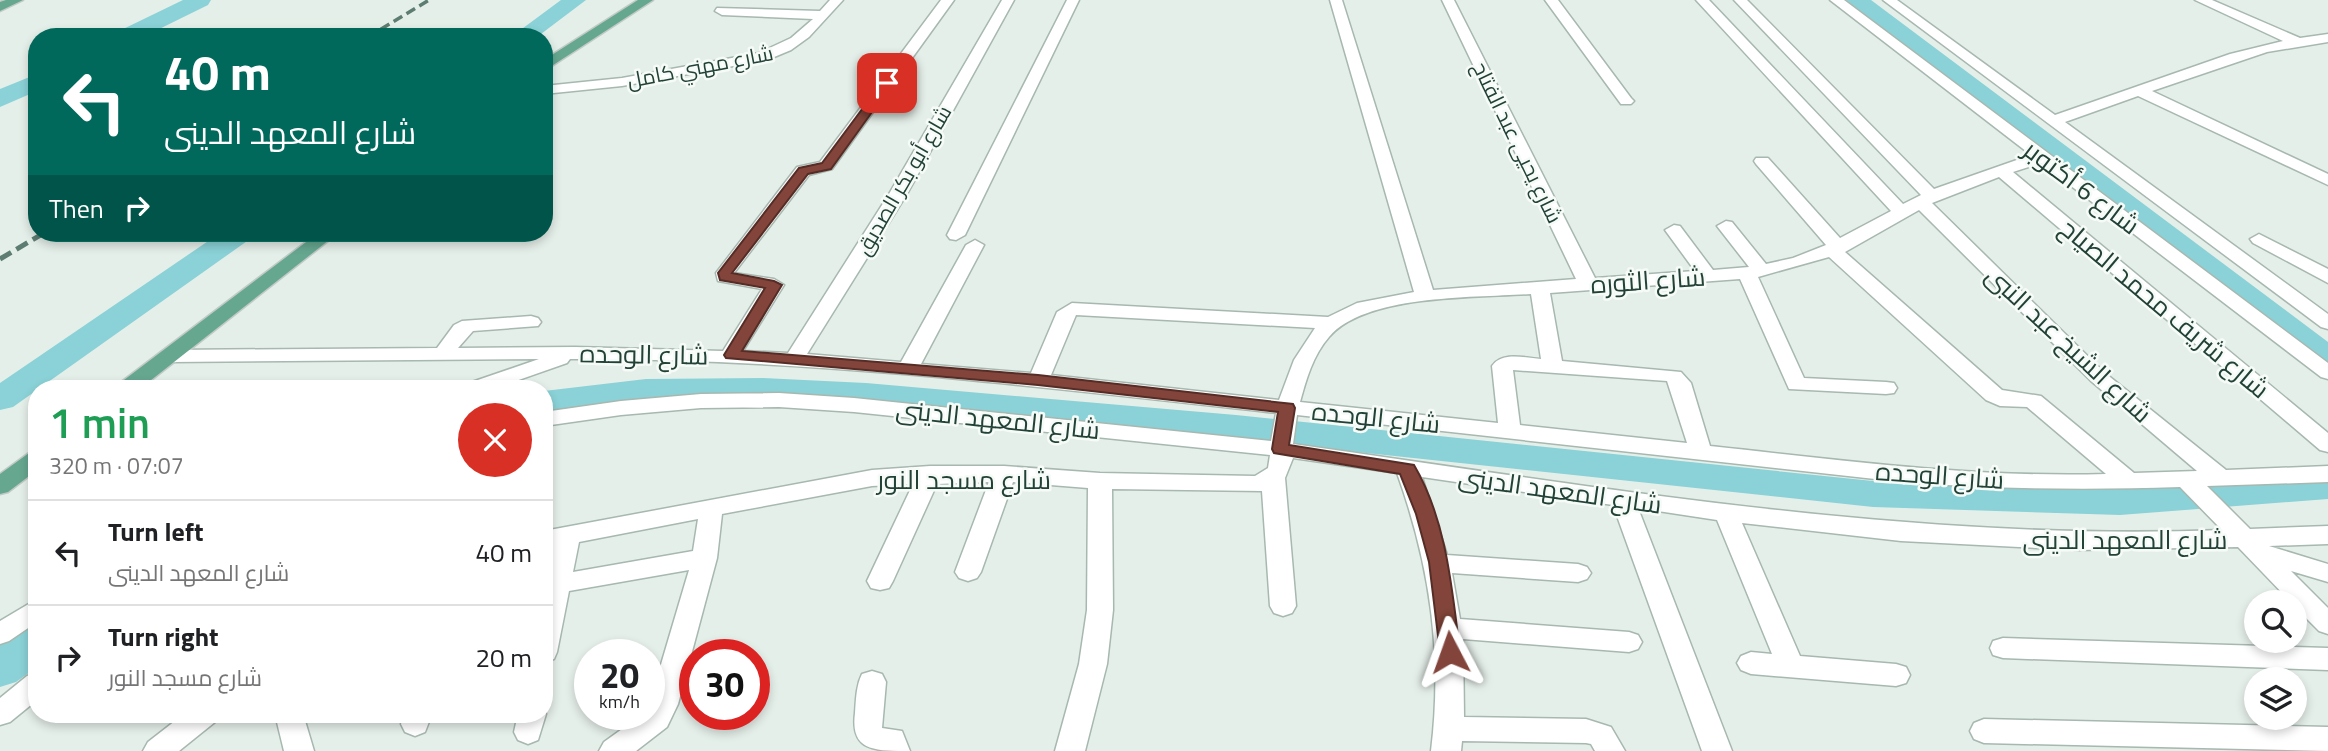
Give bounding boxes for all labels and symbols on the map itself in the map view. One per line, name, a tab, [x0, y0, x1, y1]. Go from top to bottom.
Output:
street label: شارع مهني كامل	[624, 36, 776, 97]
pin	[857, 53, 917, 113]
street label: شارع يحيى عبد الفتاح	[1465, 56, 1571, 228]
street label: شارع أبو بكر الصديق	[847, 99, 959, 261]
street label: شارع 6 أكتوبر	[2014, 129, 2148, 244]
street label: شارع شريف محمد الصياح	[2052, 208, 2278, 408]
street label: شارع الشيخ عبد النبى	[1977, 256, 2161, 432]
street label: شارع الثوره	[1589, 257, 1707, 303]
street label: شارع الوحده	[579, 333, 709, 375]
street label: شارع المعهد الدينى	[894, 389, 1102, 449]
street label: شارع الوحده	[1310, 391, 1442, 443]
street label: شارع الوحده	[1874, 451, 2006, 499]
street label: شارع المعهد الدينى	[1456, 456, 1664, 524]
street label: شارع مسجد النور	[875, 460, 1051, 499]
street label: شارع المعهد الدينى	[2023, 520, 2227, 559]
position arrow	[1413, 615, 1487, 689]
speed limit sign: 30	[679, 639, 770, 730]

